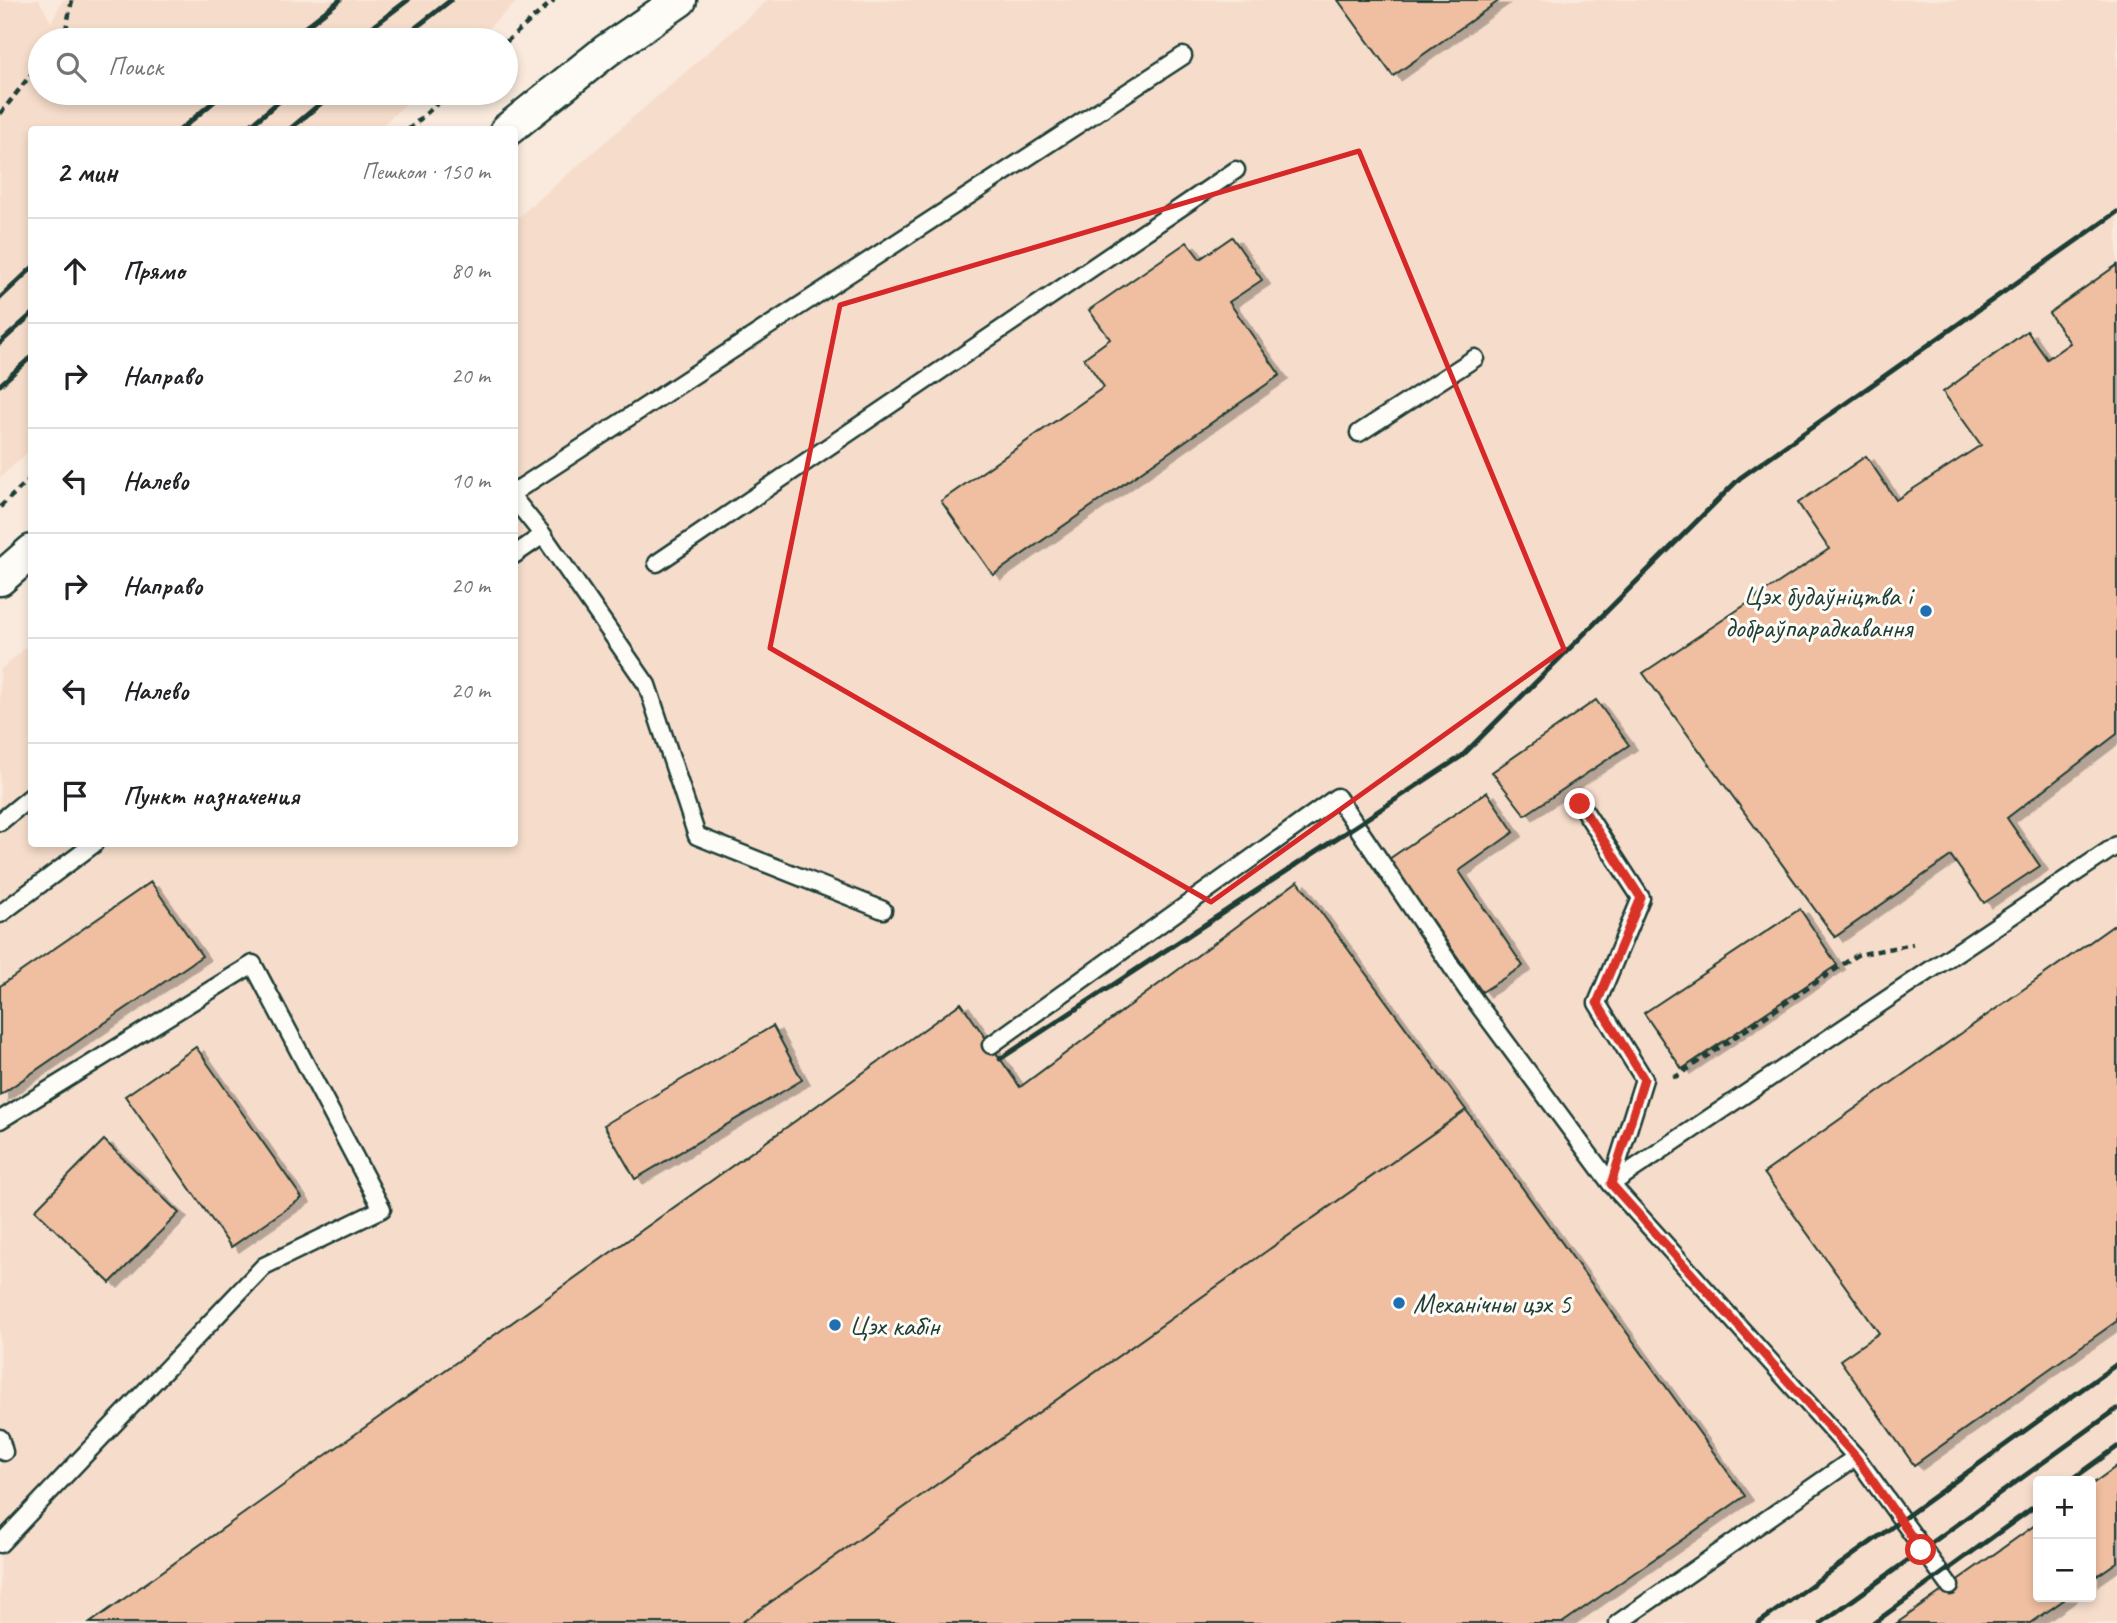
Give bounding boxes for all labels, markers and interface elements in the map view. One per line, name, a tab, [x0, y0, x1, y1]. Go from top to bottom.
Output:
search box	[28, 28, 518, 105]
icon: search	[52, 48, 90, 86]
text: Поиск	[108, 50, 163, 83]
text: 2 мин	[56, 153, 117, 191]
text: Пешком · 150 m	[362, 157, 490, 186]
icon: ahead	[56, 252, 94, 290]
text: Прямо	[123, 254, 185, 287]
text: 80 m	[451, 256, 490, 285]
icon: right	[56, 357, 94, 395]
text: Направо	[123, 359, 202, 392]
text: 20 m	[451, 361, 490, 390]
icon: left	[56, 462, 94, 500]
text: Налево	[123, 464, 189, 497]
text: 10 m	[451, 466, 490, 495]
icon: right	[56, 567, 94, 605]
text: Направо	[123, 569, 202, 602]
text: 20 m	[451, 571, 490, 600]
place label: Цэх будаўніцтва і добраўпарадкавання	[1725, 578, 1916, 645]
marker: Цэх будаўніцтва і добраўпарадкавання	[1918, 603, 1934, 619]
icon: left	[56, 672, 94, 710]
text: Налево	[123, 674, 189, 707]
text: 20 m	[451, 676, 490, 705]
icon: arrive	[56, 777, 94, 815]
text: Пункт назначения	[123, 779, 299, 812]
route end	[1564, 788, 1595, 819]
place label: Механічны цэх 5	[1413, 1286, 1572, 1321]
marker: Механічны цэх 5	[1391, 1295, 1407, 1311]
place label: Цэх кабін	[849, 1308, 941, 1343]
marker: Цэх кабін	[827, 1317, 843, 1333]
map controls	[2033, 1476, 2096, 1602]
button: +	[2033, 1476, 2096, 1539]
route start	[1905, 1534, 1936, 1565]
button: −	[2033, 1539, 2096, 1602]

